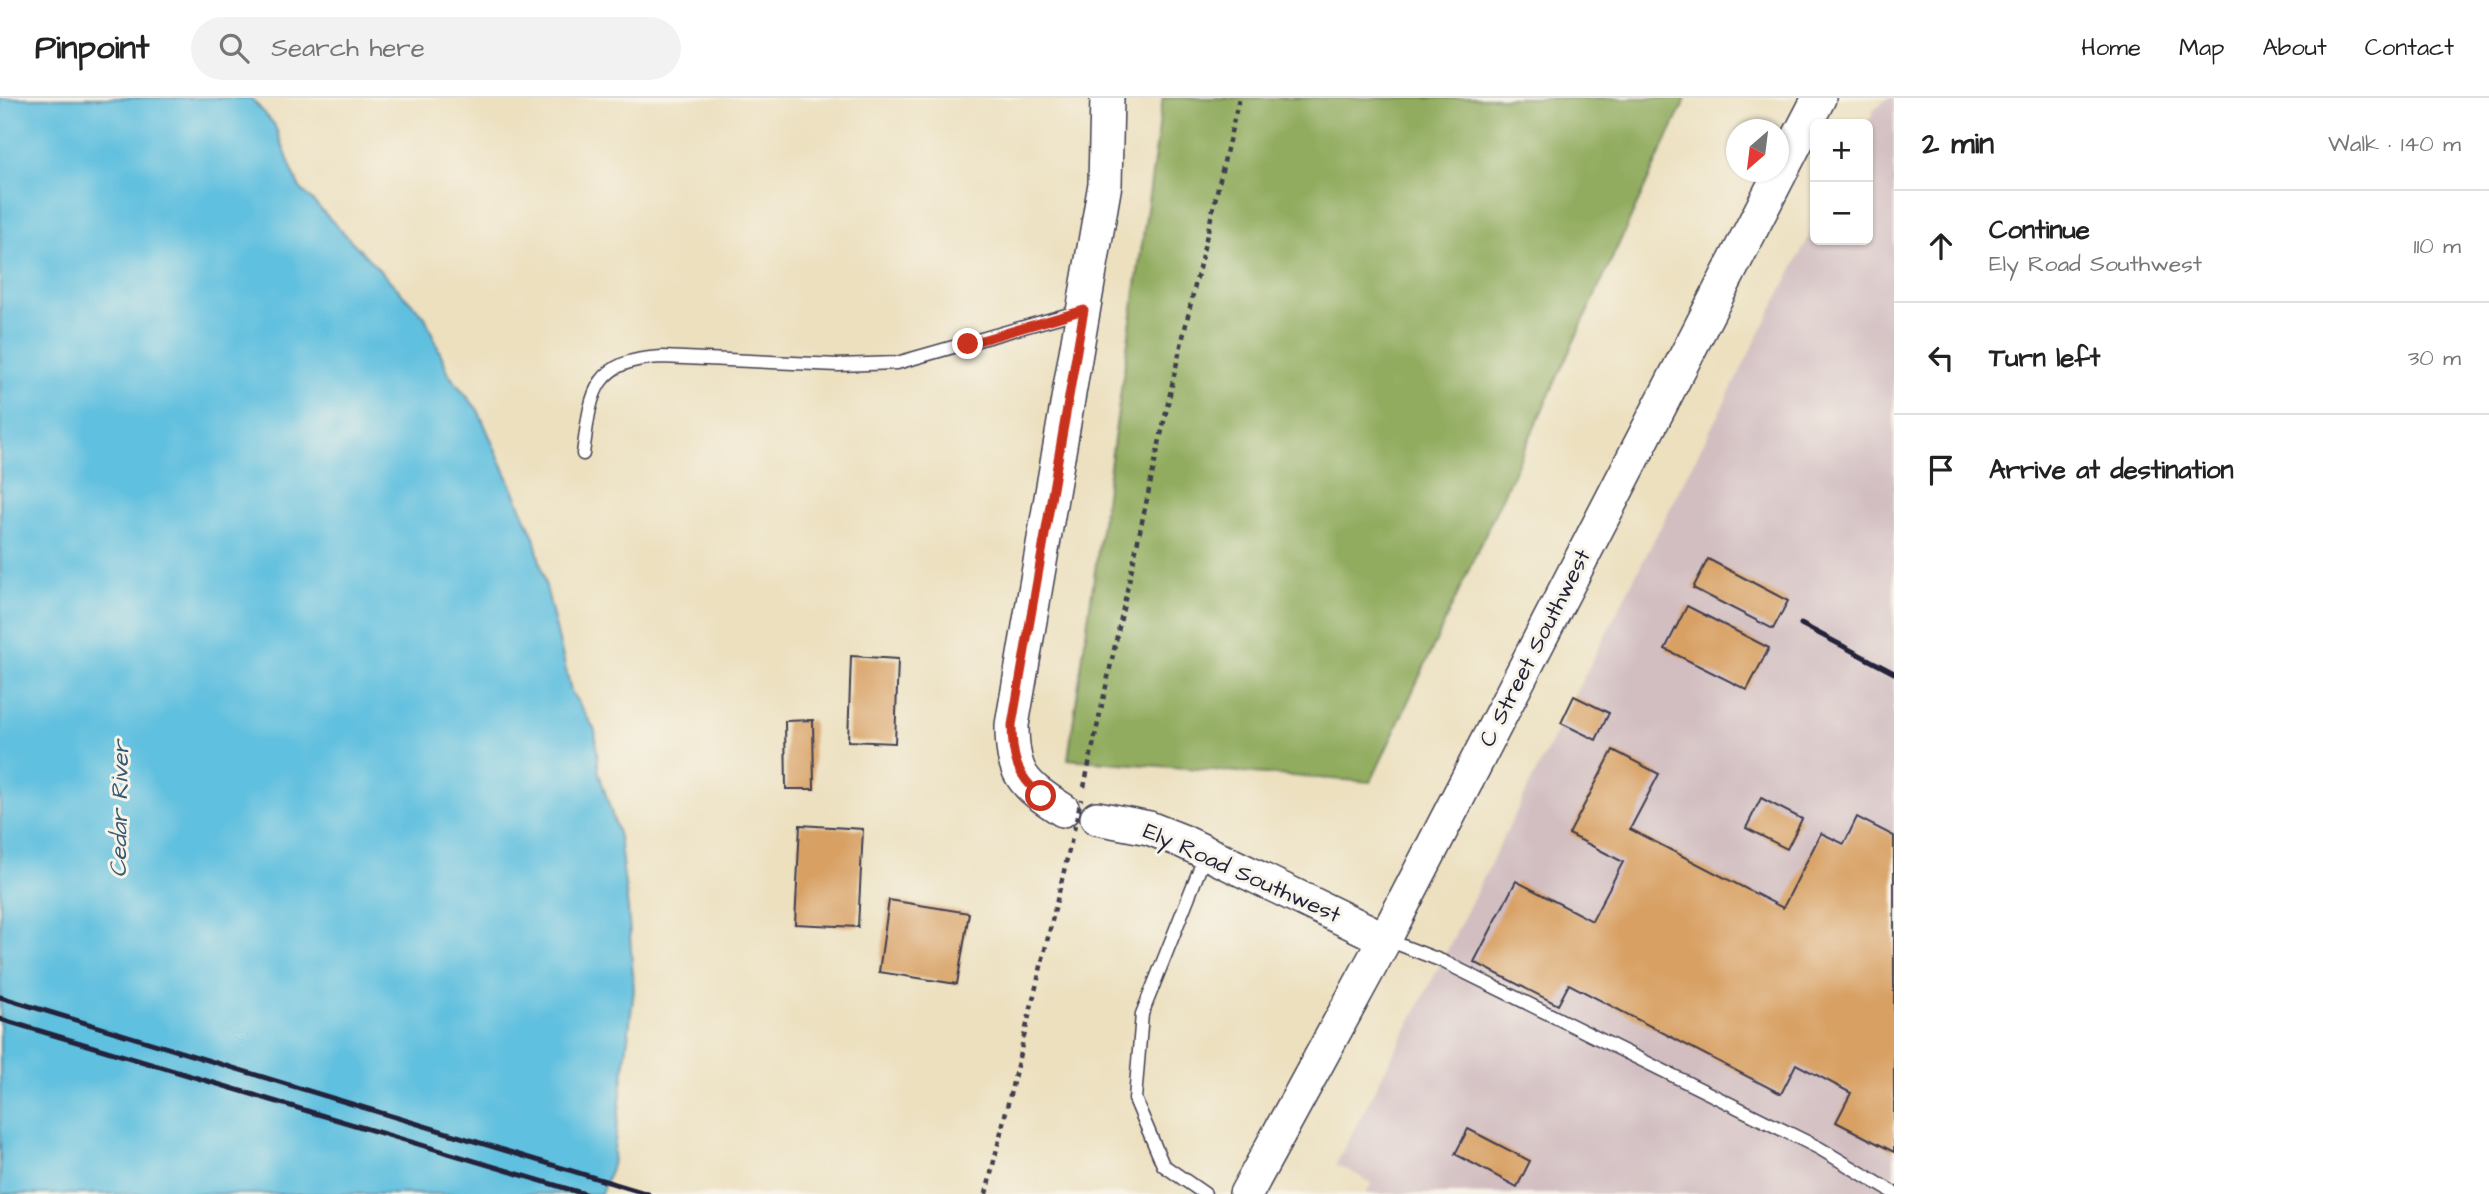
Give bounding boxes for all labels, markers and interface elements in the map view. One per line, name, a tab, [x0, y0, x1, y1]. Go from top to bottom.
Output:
search box	[191, 17, 681, 80]
text: Pinpoint	[35, 25, 149, 71]
icon: search	[215, 29, 253, 67]
text: Search here	[271, 30, 425, 66]
text: Home	[2081, 31, 2141, 65]
text: Map	[2179, 31, 2224, 65]
text: About	[2262, 31, 2327, 65]
text: Contact	[2365, 31, 2454, 65]
north arrow	[1726, 119, 1789, 182]
map controls	[1810, 119, 1873, 245]
button: +	[1810, 119, 1873, 182]
text: 2 min	[1922, 123, 1994, 165]
text: Walk · 140 m	[2328, 128, 2461, 160]
button: −	[1810, 182, 1873, 245]
text: Continue	[1989, 212, 2090, 248]
icon: ahead	[1922, 227, 1960, 265]
text: 110 m	[2413, 230, 2461, 262]
text: Ely Road Southwest	[1989, 248, 2202, 280]
route end	[952, 328, 983, 359]
icon: left	[1922, 339, 1960, 377]
text: Turn left	[1989, 340, 2100, 376]
text: 30 m	[2408, 342, 2461, 374]
icon: arrive	[1922, 451, 1960, 489]
text: Arrive at destination	[1989, 452, 2234, 488]
street label: C Street Southwest	[1471, 543, 1599, 752]
water label: Cedar River	[102, 738, 138, 878]
route start	[1025, 780, 1056, 811]
street label: Ely Road Southwest	[1138, 815, 1346, 932]

